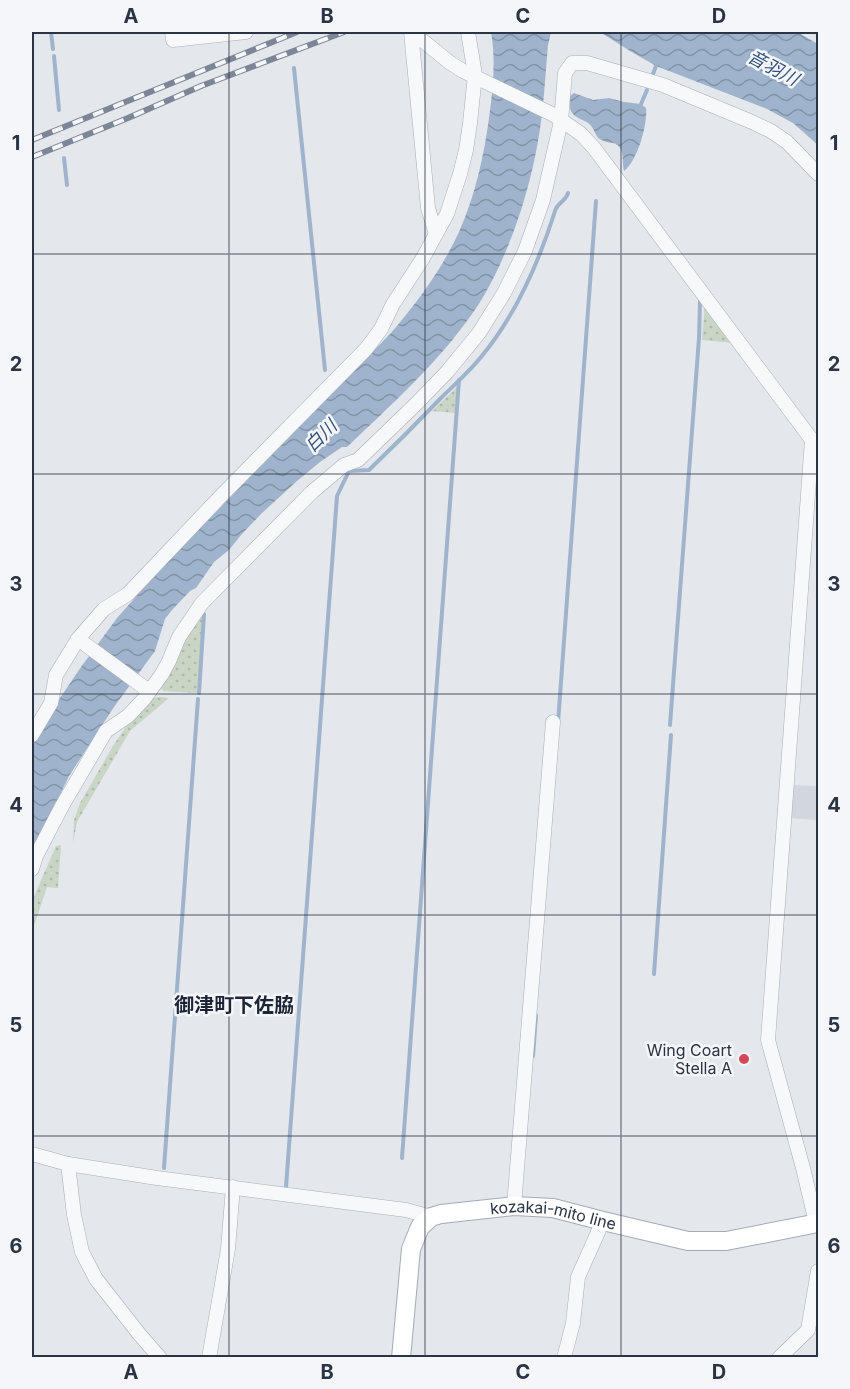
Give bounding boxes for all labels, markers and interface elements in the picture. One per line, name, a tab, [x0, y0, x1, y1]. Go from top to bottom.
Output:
text: A	[124, 4, 139, 28]
text: B	[320, 4, 334, 28]
text: C	[516, 4, 530, 28]
text: D	[712, 4, 726, 28]
water label: 音羽川	[744, 46, 804, 90]
text: 1	[12, 131, 20, 155]
text: 1	[830, 131, 838, 155]
text: 2	[10, 352, 22, 376]
text: 2	[828, 352, 840, 376]
water label: 白川	[300, 414, 342, 456]
text: 3	[10, 572, 22, 596]
text: 3	[828, 572, 840, 596]
text: 4	[9, 793, 23, 817]
text: 4	[827, 793, 841, 817]
district label: 御津町下佐脇	[174, 993, 294, 1017]
text: 5	[10, 1013, 22, 1037]
text: 5	[828, 1013, 840, 1037]
place label: Wing Coart Stella A	[647, 1040, 732, 1078]
marker: Wing Coart Stella A	[737, 1052, 751, 1066]
street label: kozakai-mito line	[489, 1196, 618, 1234]
text: 6	[10, 1234, 23, 1258]
text: 6	[828, 1234, 841, 1258]
text: A	[124, 1360, 139, 1384]
text: B	[320, 1360, 334, 1384]
text: C	[516, 1360, 530, 1384]
text: D	[712, 1360, 726, 1384]

